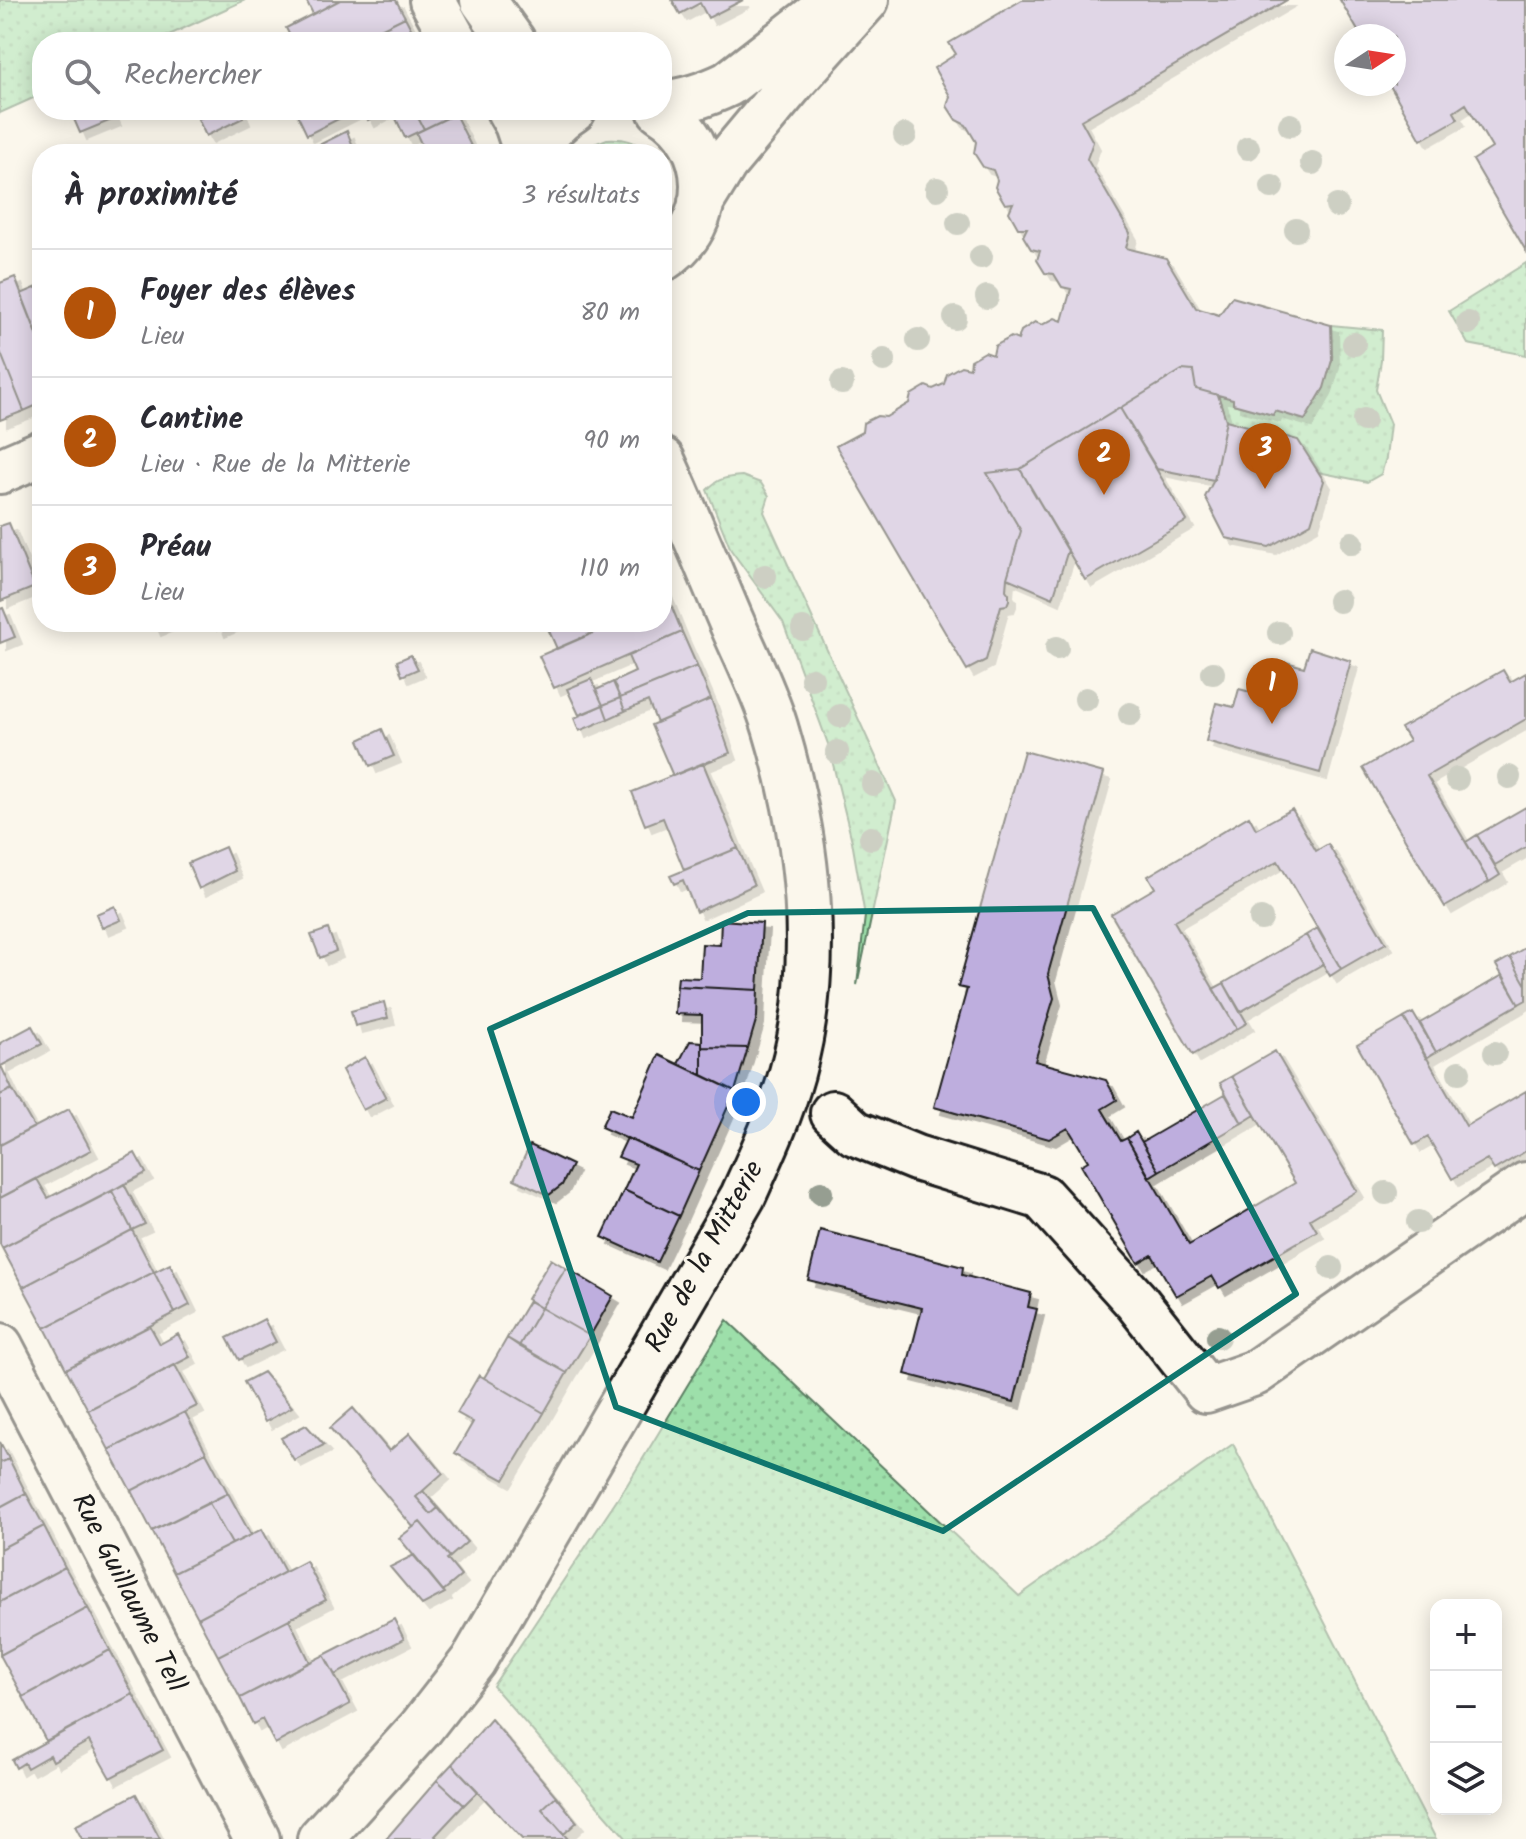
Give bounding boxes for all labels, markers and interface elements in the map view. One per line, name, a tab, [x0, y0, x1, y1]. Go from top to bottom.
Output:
north arrow	[1334, 24, 1406, 96]
search box	[32, 32, 672, 120]
text: Rechercher	[124, 52, 261, 100]
icon: search	[60, 54, 104, 98]
text: À proximité	[64, 169, 237, 223]
text: 3 résultats	[521, 175, 640, 217]
text: Foyer des élèves	[140, 268, 356, 316]
text: 1	[86, 292, 94, 334]
text: 80 m	[580, 292, 640, 334]
text: Lieu	[140, 316, 185, 358]
text: Cantine	[140, 396, 243, 444]
text: 2	[82, 420, 98, 462]
text: 90 m	[583, 420, 640, 462]
pin: 3	[1239, 423, 1291, 489]
pin: 2	[1078, 429, 1130, 495]
text: Lieu · Rue de la Mitterie	[140, 444, 411, 486]
text: Préau	[140, 524, 211, 572]
text: 3	[83, 548, 97, 590]
text: 110 m	[580, 548, 640, 590]
text: Lieu	[140, 572, 185, 614]
pin: 1	[1246, 658, 1298, 724]
your location	[726, 1082, 766, 1122]
street label: Rue de la Mitterie	[633, 1152, 777, 1362]
street label: Rue Guillaume Tell	[58, 1485, 198, 1701]
map controls	[1430, 1599, 1502, 1815]
button: +	[1430, 1599, 1502, 1671]
button: −	[1430, 1671, 1502, 1743]
button: layers	[1430, 1743, 1502, 1815]

